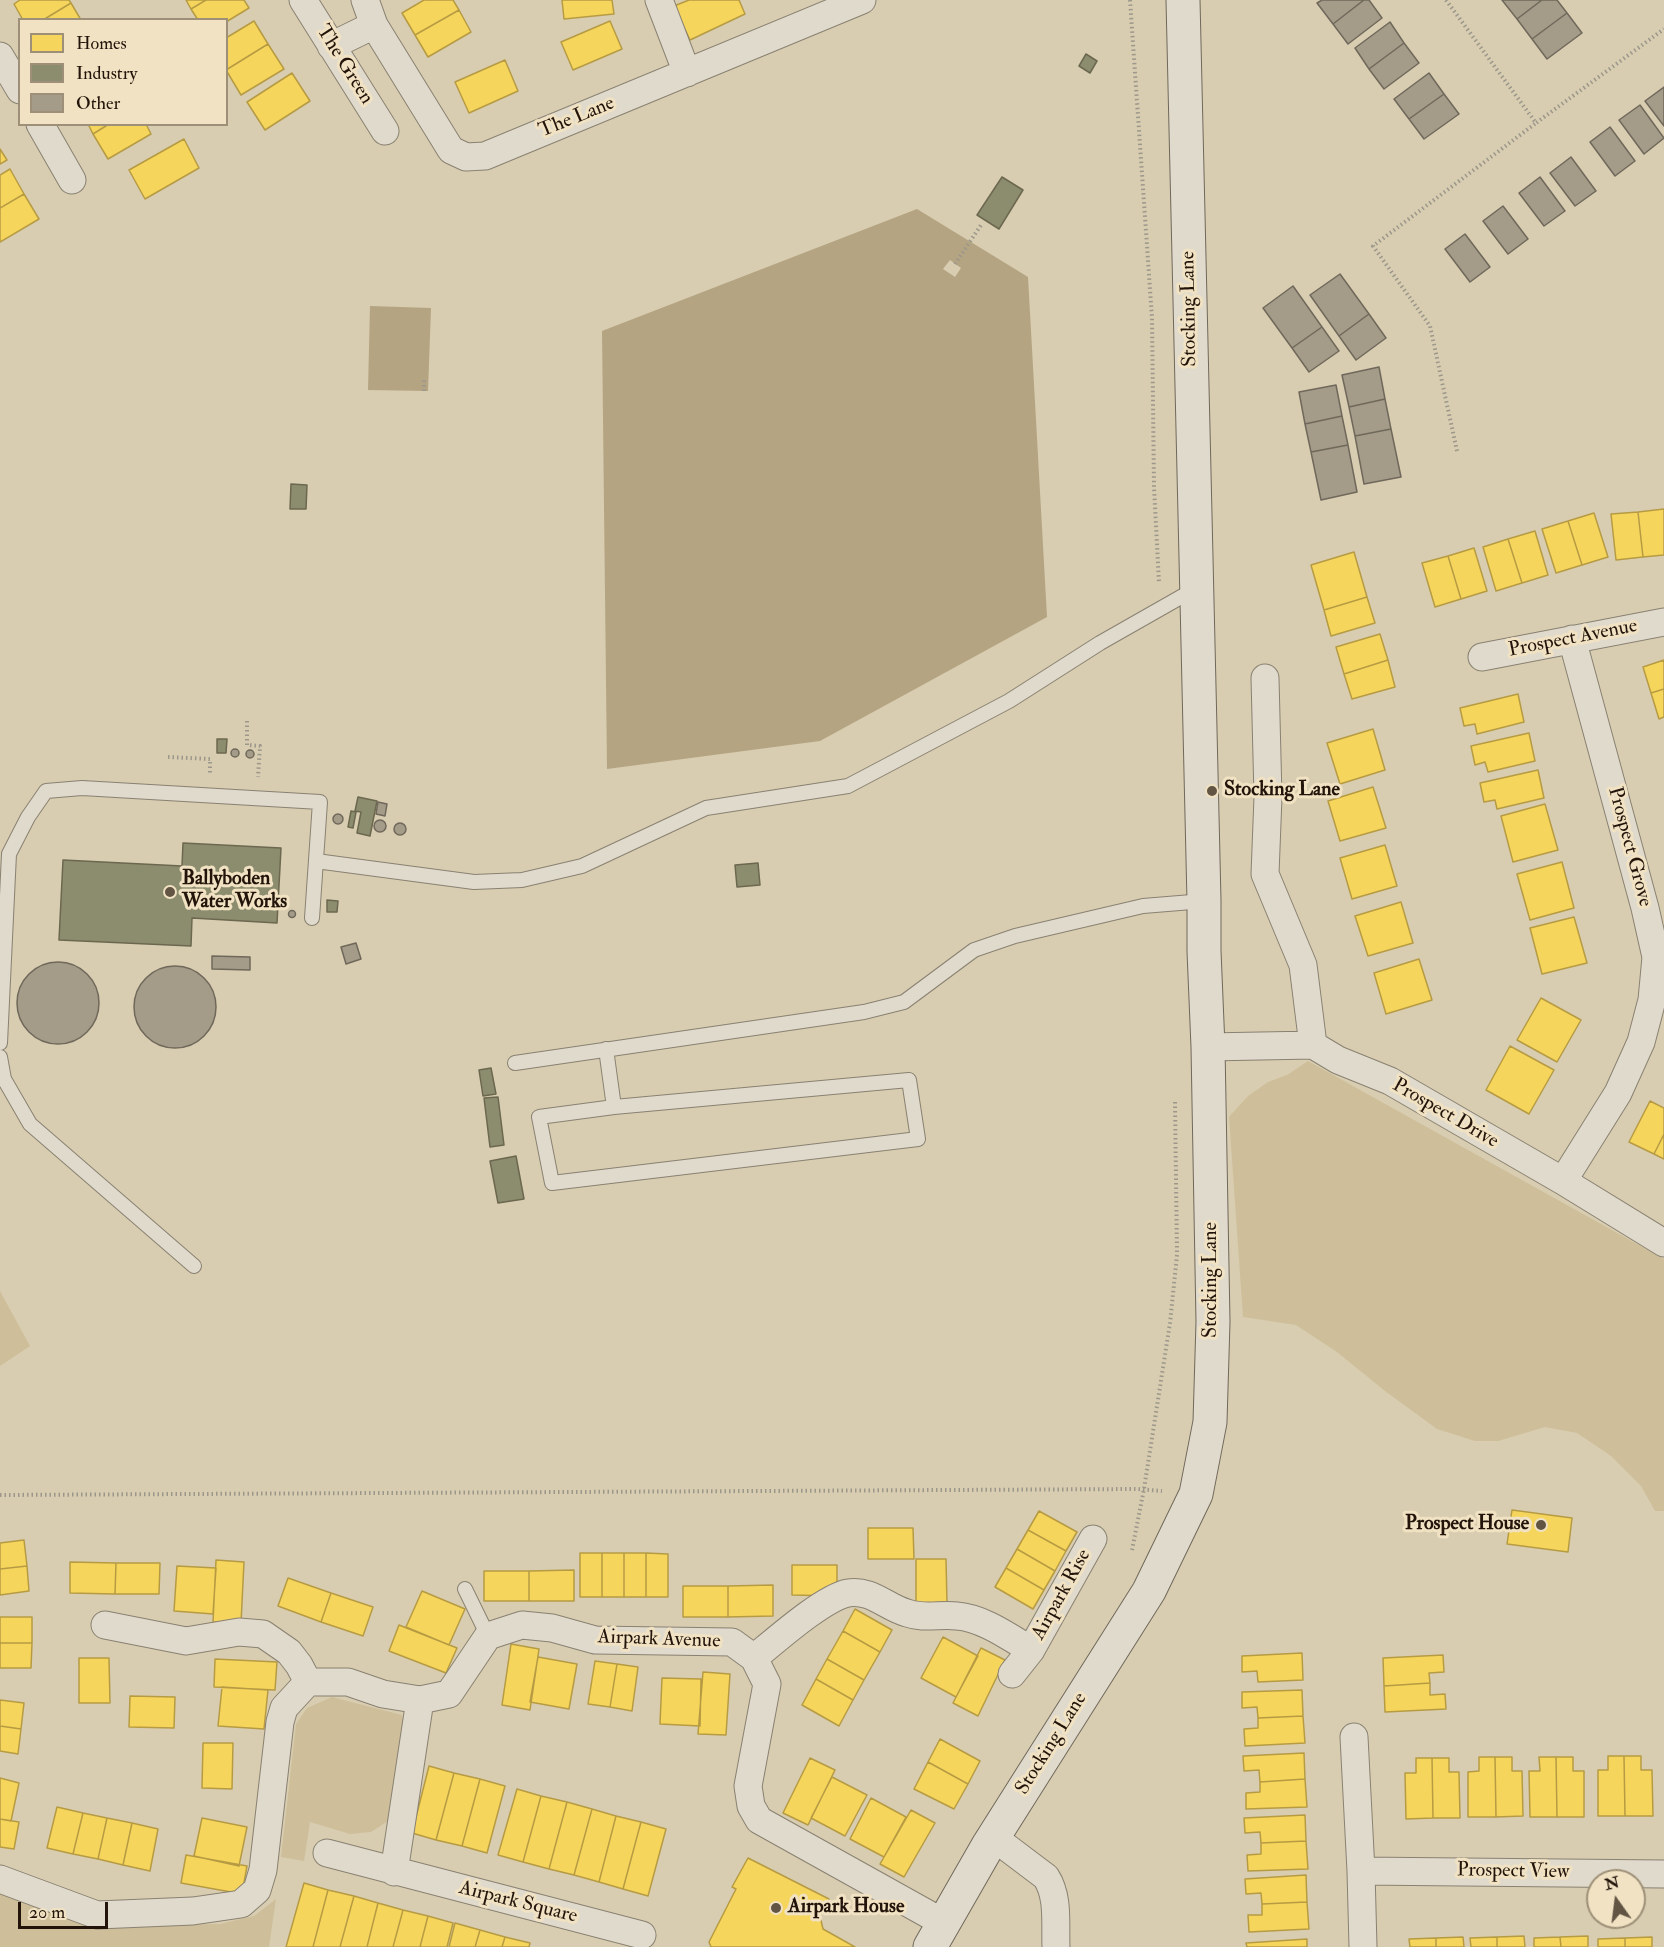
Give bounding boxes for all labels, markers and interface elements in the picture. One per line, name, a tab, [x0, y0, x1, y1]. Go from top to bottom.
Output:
legend	[18, 18, 228, 126]
street label: The Green	[310, 21, 378, 109]
text: Homes	[76, 32, 127, 55]
text: Industry	[76, 62, 137, 85]
text: Other	[76, 92, 120, 115]
street label: The Lane	[536, 92, 618, 144]
street label: Stocking Lane	[1177, 251, 1203, 367]
street label: Prospect Avenue	[1507, 615, 1639, 663]
place label: Stocking Lane	[1224, 779, 1340, 803]
marker: Stocking Lane	[1205, 784, 1219, 798]
street label: Prospect Grove	[1601, 784, 1657, 910]
place label: Ballyboden Water Works	[182, 868, 287, 915]
marker: Ballyboden Water Works	[163, 885, 177, 899]
street label: Prospect Drive	[1388, 1074, 1502, 1154]
street label: Stocking Lane	[1200, 1222, 1224, 1338]
place label: Prospect House	[1405, 1513, 1529, 1537]
marker: Prospect House	[1534, 1518, 1548, 1532]
street label: Airpark Rise	[1027, 1546, 1097, 1644]
street label: Airpark Avenue	[597, 1626, 721, 1654]
street label: Stocking Lane	[1011, 1689, 1093, 1799]
street label: Prospect View	[1456, 1859, 1570, 1885]
north arrow	[1586, 1869, 1646, 1929]
text: N	[1603, 1872, 1621, 1895]
street label: Airpark Square	[456, 1877, 580, 1929]
scale bar	[21, 1890, 111, 1928]
place label: Airpark House	[788, 1896, 904, 1920]
text: 20 m	[29, 1901, 65, 1924]
marker: Airpark House	[769, 1901, 783, 1915]

